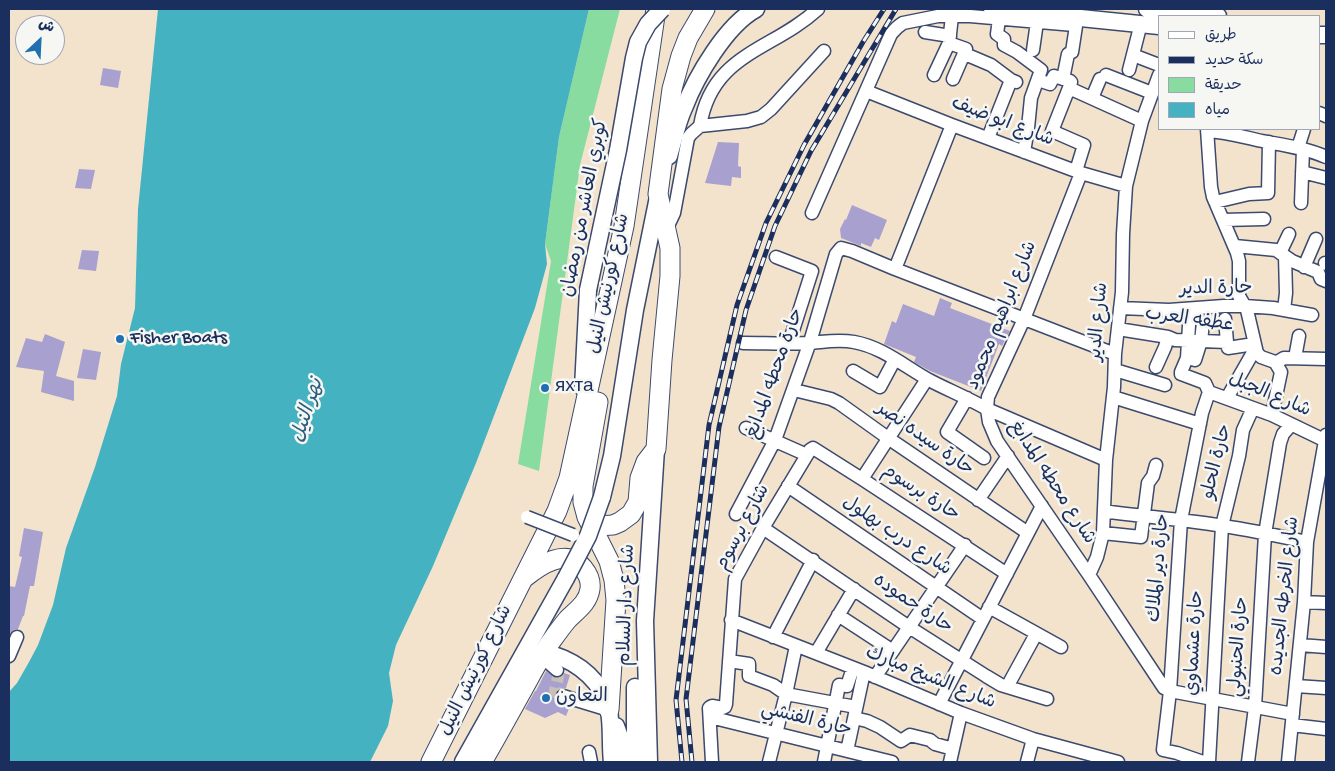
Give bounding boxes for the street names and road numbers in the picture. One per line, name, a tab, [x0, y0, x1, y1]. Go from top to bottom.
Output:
street label: شارع ابو ضيف	[947, 93, 1057, 153]
street label: كوبري العاشر من رمضان	[558, 117, 614, 299]
street label: شارع كورنيش النيل	[584, 212, 636, 356]
street label: شارع ابراهيم محمود	[963, 238, 1043, 394]
street label: حارة الدير	[1179, 278, 1253, 302]
street label: شارع الدير	[1085, 282, 1115, 362]
street label: عطفه العرب	[1143, 304, 1235, 338]
street label: حارة محطه المدابغ	[742, 306, 810, 442]
street label: شارع الجبل	[1224, 368, 1314, 424]
street label: حارة سيده نصر	[871, 398, 977, 482]
street label: شارع محطه المدابغ	[1002, 417, 1100, 549]
street label: حارة الحلو	[1198, 422, 1238, 502]
street label: حارة برسوم	[877, 460, 963, 528]
street label: شارع برسوم	[712, 481, 776, 575]
street label: شارع درب بهلول	[837, 492, 955, 582]
street label: حارة دير الملاك	[1144, 513, 1176, 623]
street label: شارع الخرطه الجديده	[1266, 515, 1306, 677]
street label: شارع دار السلام	[614, 544, 642, 666]
street label: حارة حموده	[868, 570, 956, 640]
street label: حارة عشماوي	[1182, 590, 1210, 696]
street label: حارة الحنبولي	[1225, 596, 1255, 698]
street label: شارع كورنيش النيل	[435, 602, 519, 740]
street label: شارع الشيخ مبارك	[862, 642, 998, 716]
street label: حارة الفنشي	[758, 699, 854, 743]

